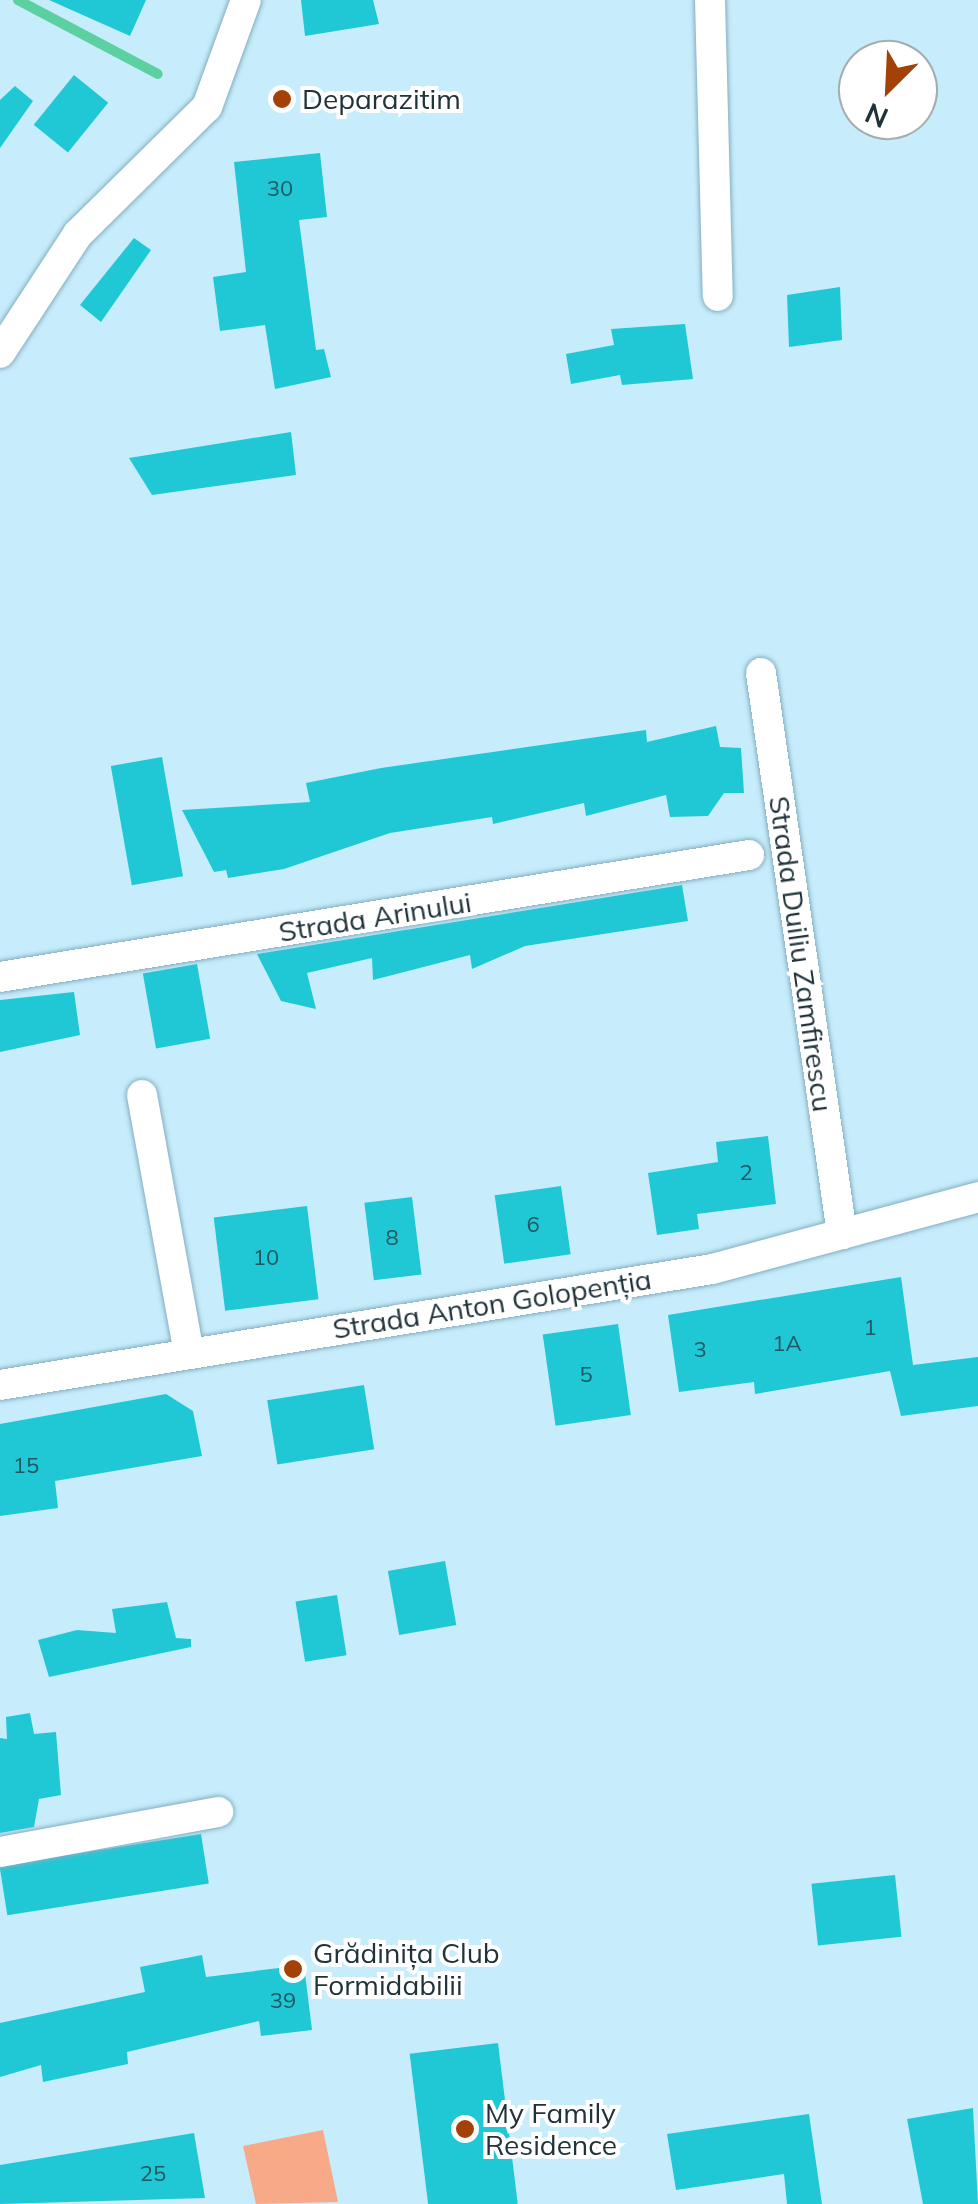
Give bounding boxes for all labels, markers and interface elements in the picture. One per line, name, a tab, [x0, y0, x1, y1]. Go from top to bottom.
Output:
north arrow	[838, 40, 938, 140]
place label: Deparazitim	[302, 82, 461, 116]
marker: Deparazitim	[271, 88, 293, 110]
text: N	[860, 96, 893, 136]
house number: 30	[267, 176, 293, 202]
street label: Strada Duiliu Zamfirescu	[762, 794, 840, 1114]
street label: Strada Arinului	[276, 885, 474, 949]
house number: 2	[739, 1160, 753, 1186]
house number: 6	[526, 1212, 540, 1238]
house number: 8	[385, 1225, 399, 1251]
house number: 10	[253, 1245, 279, 1271]
street label: Strada Anton Golopenția	[330, 1262, 654, 1346]
house number: 1	[863, 1315, 877, 1341]
house number: 1A	[772, 1331, 802, 1357]
house number: 3	[693, 1337, 707, 1363]
house number: 5	[579, 1362, 593, 1388]
house number: 15	[13, 1453, 39, 1479]
place label: Grădinița Club Formidabilii	[313, 1936, 500, 2002]
marker: Grădinița Club Formidabilii	[282, 1958, 304, 1980]
house number: 39	[270, 1988, 296, 2014]
place label: My Family Residence	[485, 2096, 617, 2162]
marker: My Family Residence	[454, 2118, 476, 2140]
house number: 25	[140, 2161, 166, 2187]

